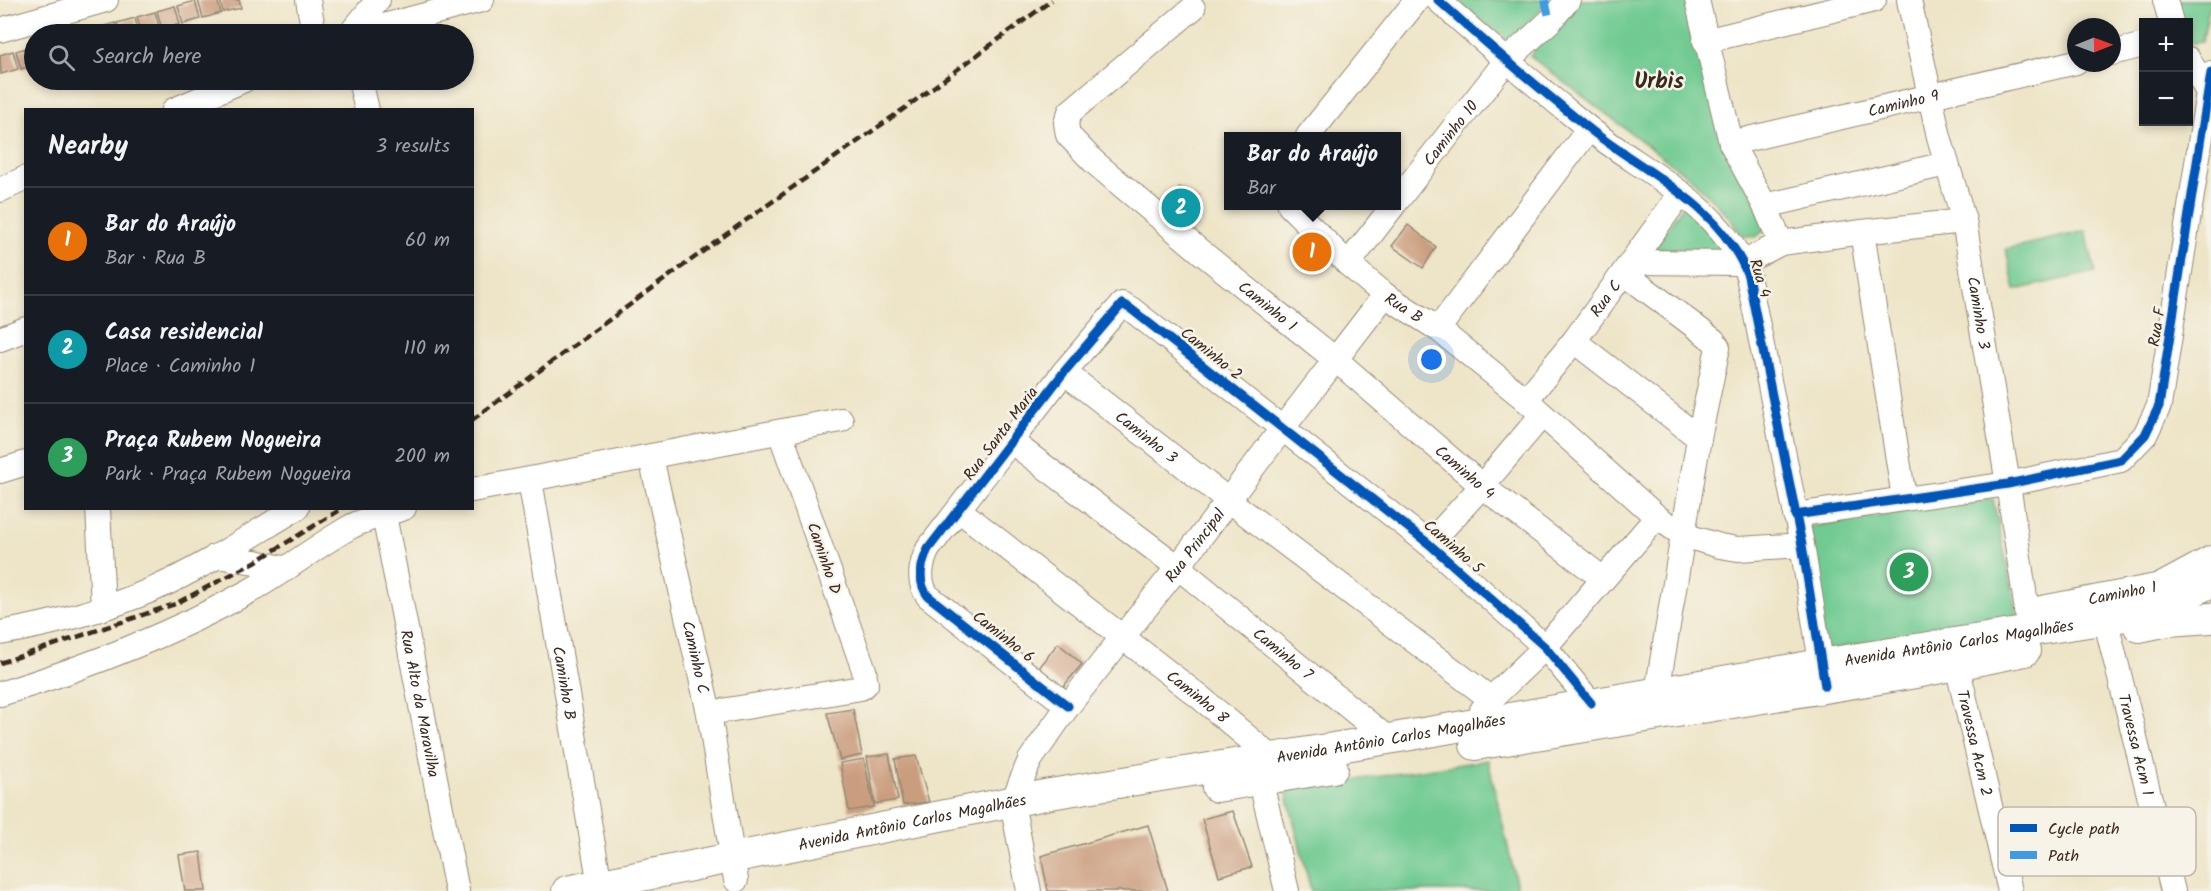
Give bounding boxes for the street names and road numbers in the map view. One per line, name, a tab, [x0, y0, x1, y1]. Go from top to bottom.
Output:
street label: Caminho 9	[1866, 84, 1942, 124]
street label: Caminho 10	[1418, 95, 1485, 172]
street label: Rua 4	[1742, 256, 1777, 301]
street label: Caminho 1	[1232, 275, 1302, 338]
street label: Rua C	[1584, 275, 1628, 323]
street label: Caminho 3	[1959, 275, 1996, 351]
street label: Rua B	[1379, 287, 1427, 330]
street label: Rua F	[2142, 304, 2173, 349]
street label: Caminho 2	[1175, 321, 1248, 387]
street label: Rua Santa Maria	[957, 382, 1045, 486]
street label: Caminho 3	[1109, 405, 1183, 470]
street label: Caminho 4	[1428, 439, 1500, 506]
street label: Rua Principal	[1159, 504, 1232, 589]
street label: Caminho 5	[1417, 514, 1490, 581]
street label: Caminho D	[800, 519, 848, 598]
street label: Caminho 1	[2086, 575, 2159, 613]
street label: Caminho 6	[967, 605, 1040, 670]
street label: Avenida Antônio Carlos Magalhães	[1843, 613, 2076, 674]
street label: Caminho C	[674, 618, 715, 696]
street label: Caminho 7	[1247, 622, 1319, 687]
street label: Rua Alto da Maravilha	[393, 628, 446, 780]
street label: Caminho B	[545, 644, 582, 722]
street label: Caminho 8	[1160, 664, 1234, 731]
street label: Travessa Acm 2	[1949, 688, 1998, 799]
street label: Travessa Acm 1	[2110, 692, 2160, 798]
street label: Avenida Antônio Carlos Magalhães	[1275, 708, 1508, 771]
street label: Avenida Antônio Carlos Magalhães	[796, 788, 1029, 858]

